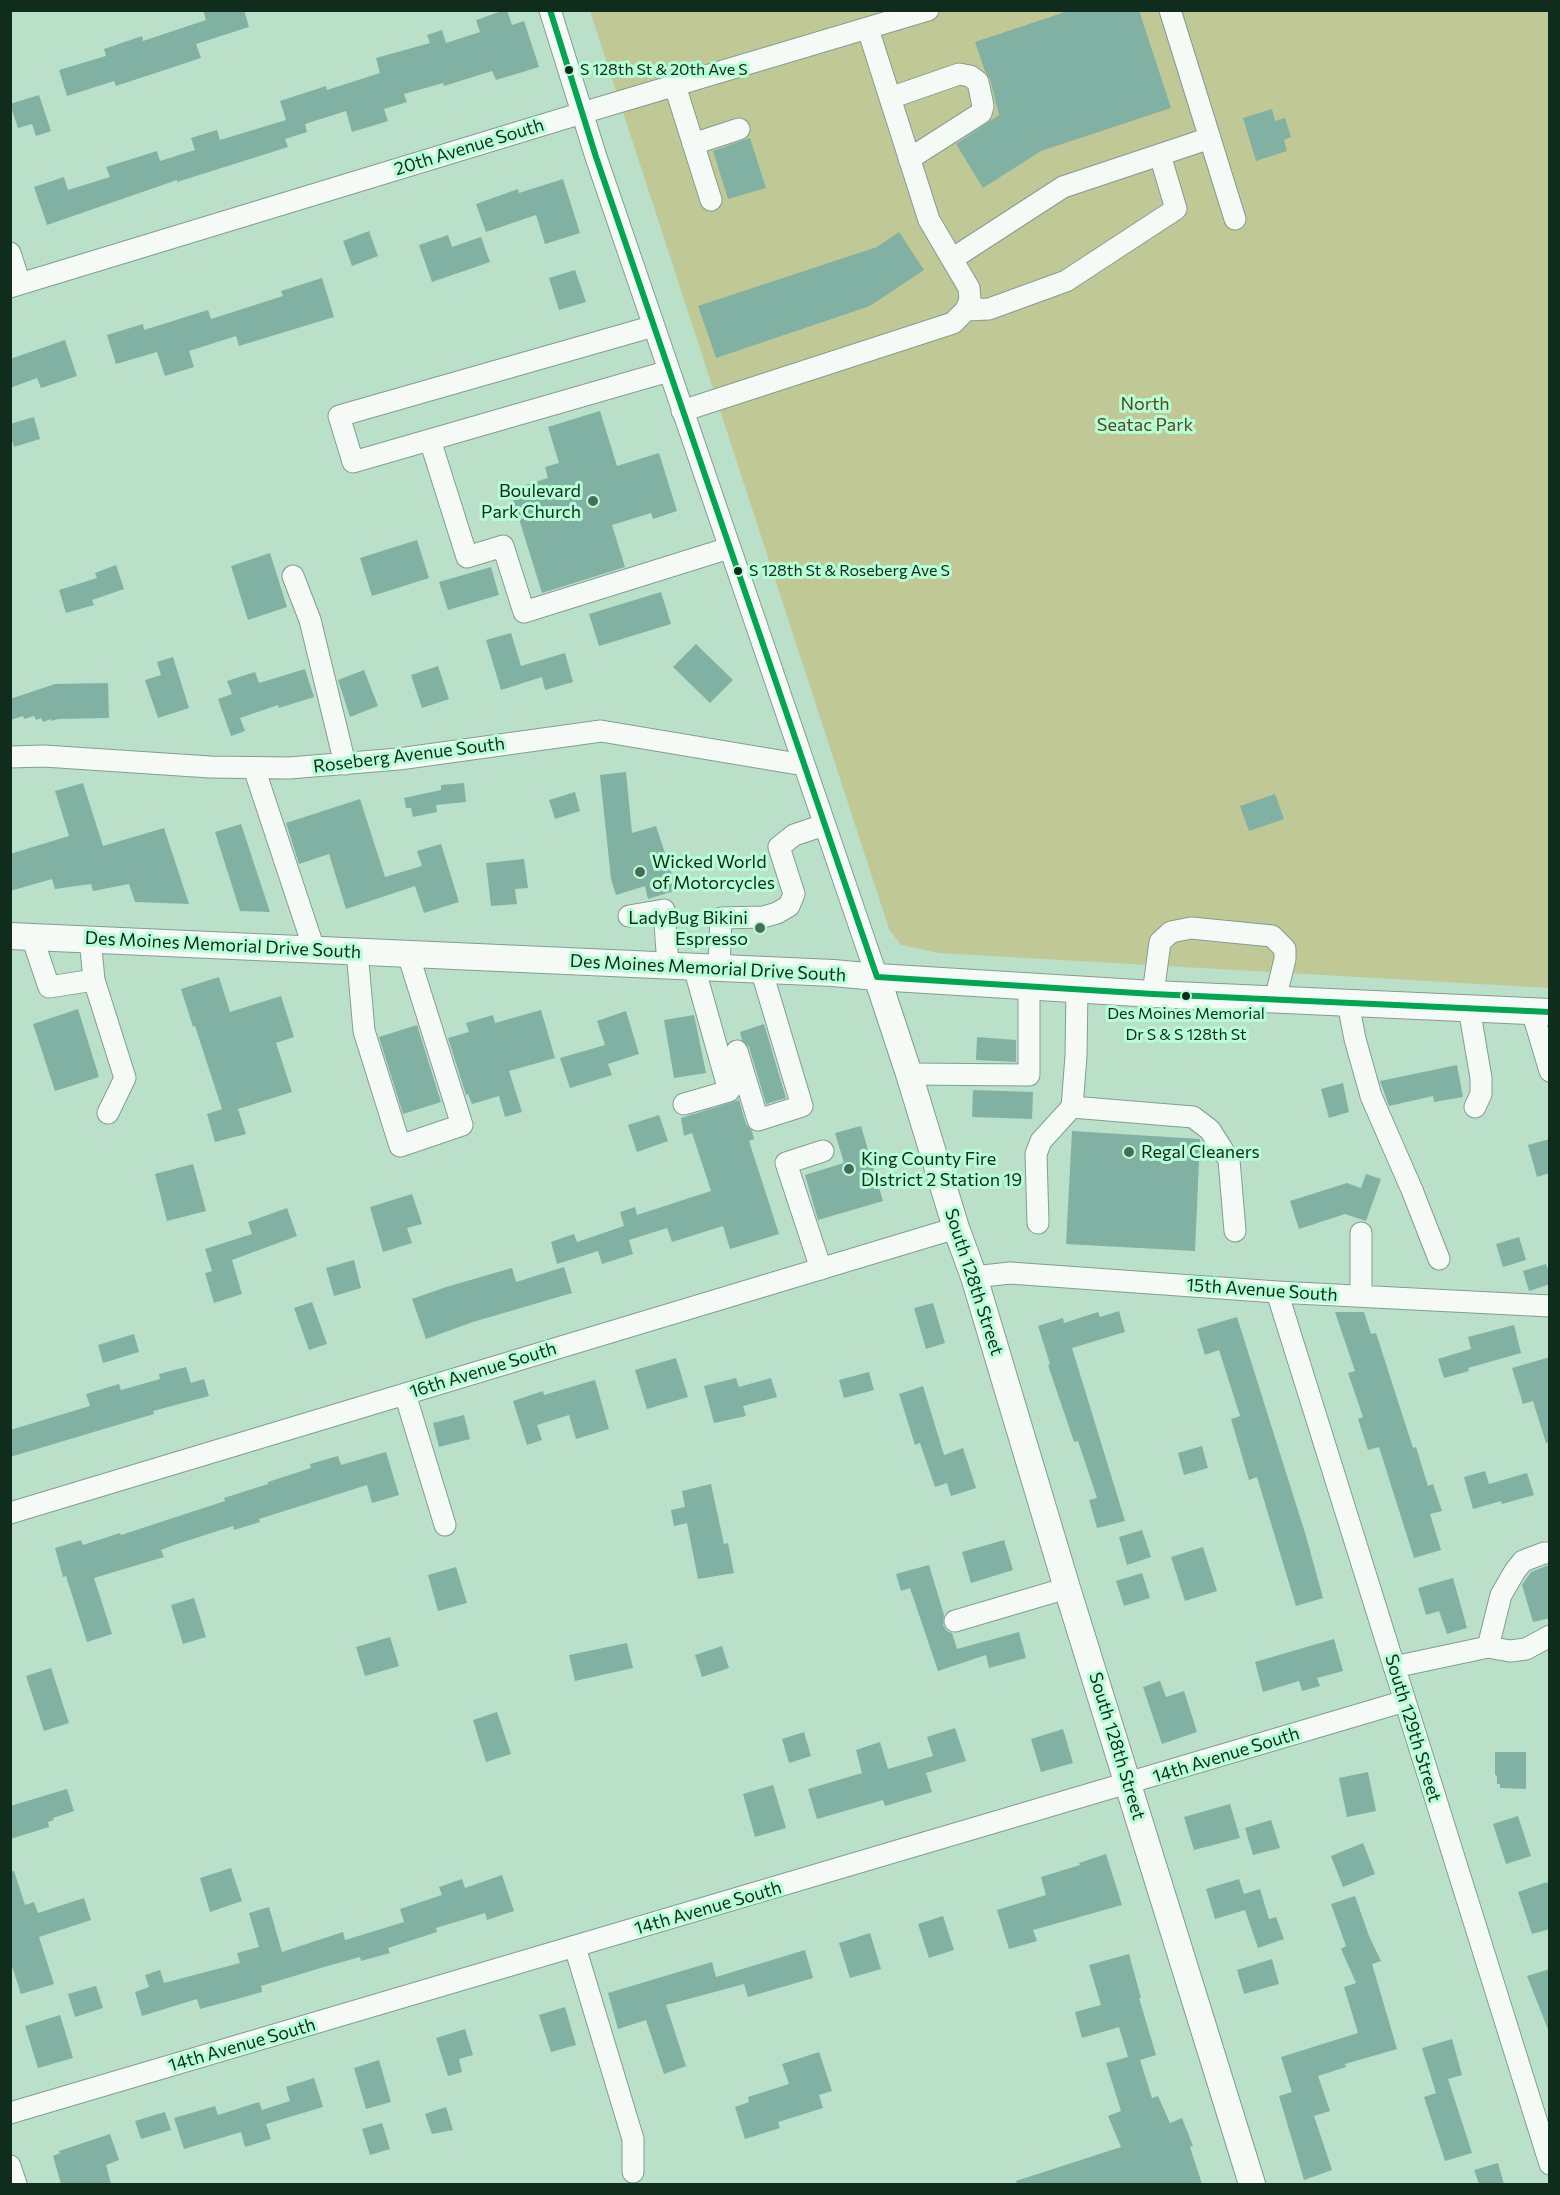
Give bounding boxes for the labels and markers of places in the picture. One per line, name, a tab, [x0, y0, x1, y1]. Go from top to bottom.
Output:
place label: S 128th St & 20th Ave S	[580, 60, 748, 80]
marker: S 128th St & 20th Ave S	[563, 64, 575, 76]
place label: Boulevard Park Church	[481, 480, 581, 522]
marker: Boulevard Park Church	[586, 494, 600, 508]
place label: S 128th St & Roseberg Ave S	[749, 561, 950, 581]
marker: S 128th St & Roseberg Ave S	[732, 565, 744, 577]
place label: Wicked World of Motorcycles	[652, 851, 775, 894]
marker: Wicked World of Motorcycles	[633, 865, 647, 879]
place label: LadyBug Bikini Espresso	[628, 907, 748, 950]
marker: LadyBug Bikini Espresso	[753, 921, 767, 935]
marker: Des Moines Memorial Dr S & S 128th St	[1180, 990, 1192, 1002]
place label: Des Moines Memorial Dr S & S 128th St	[1107, 1004, 1265, 1042]
place label: Regal Cleaners	[1141, 1141, 1260, 1163]
marker: Regal Cleaners	[1122, 1145, 1136, 1159]
place label: King County Fire DIstrict 2 Station 19	[861, 1148, 1022, 1190]
marker: King County Fire DIstrict 2 Station 19	[842, 1162, 856, 1176]

